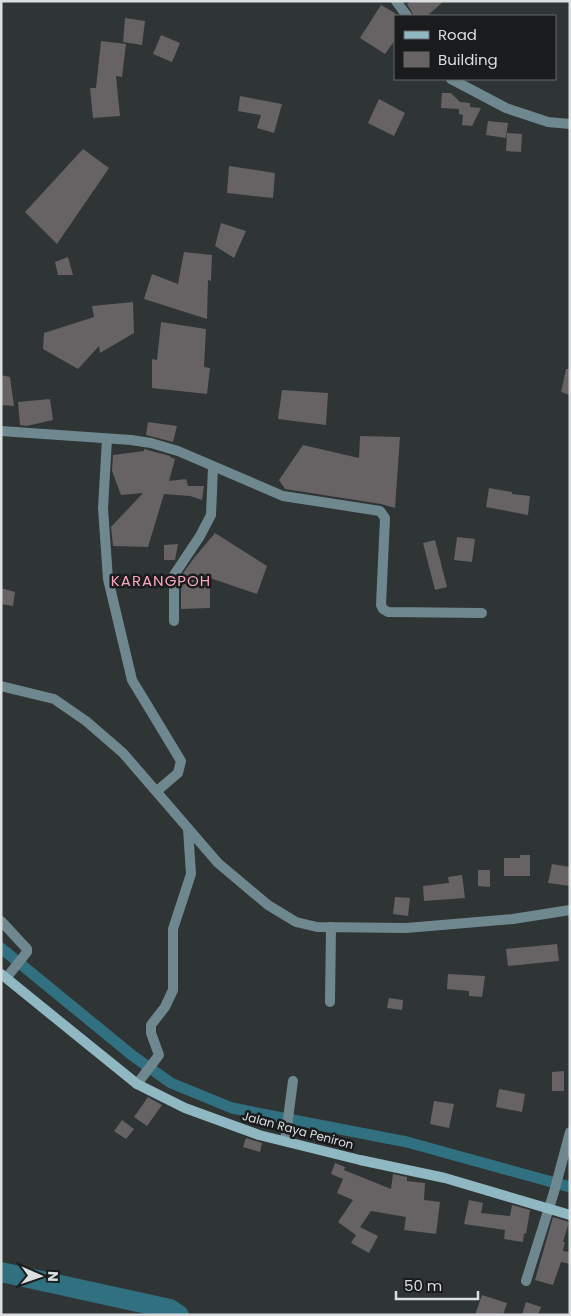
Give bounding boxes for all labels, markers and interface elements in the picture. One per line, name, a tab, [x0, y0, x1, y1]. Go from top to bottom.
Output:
legend	[394, 15, 556, 80]
text: Road	[438, 24, 477, 45]
text: Building	[438, 49, 498, 70]
district label: KARANGPOH	[111, 570, 211, 591]
street label: Jalan Raya Peniron	[240, 1107, 356, 1153]
north arrow	[15, 1251, 65, 1301]
scale bar	[396, 1268, 478, 1300]
text: N	[43, 1271, 63, 1282]
text: 50 m	[404, 1275, 442, 1296]

